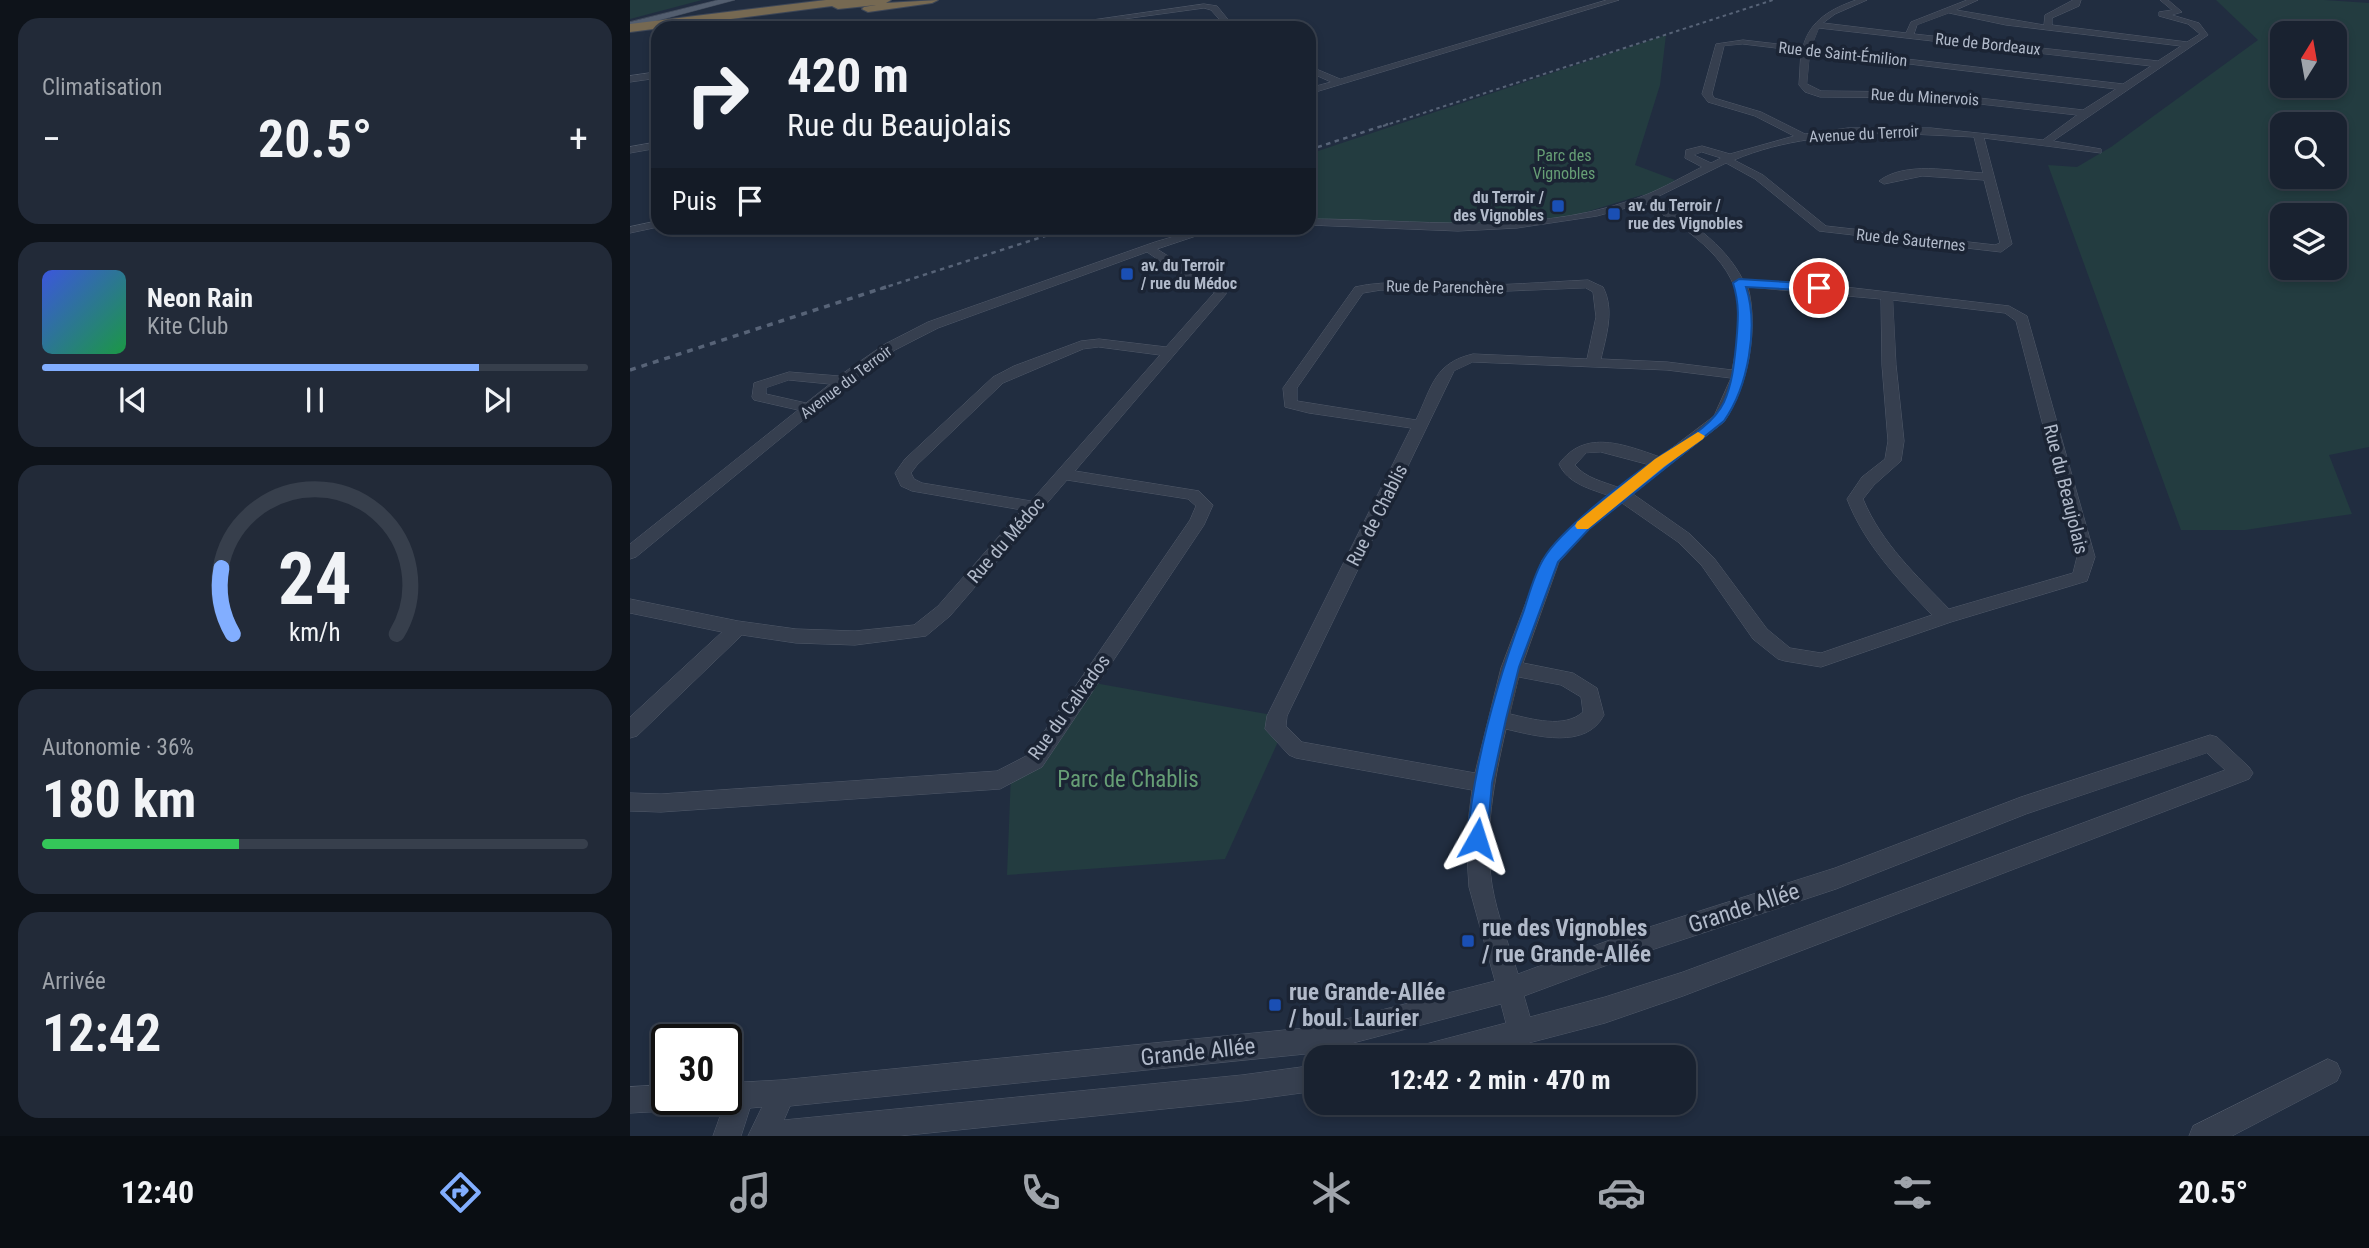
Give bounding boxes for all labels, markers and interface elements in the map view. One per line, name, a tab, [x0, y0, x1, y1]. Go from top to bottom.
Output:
north arrow	[2270, 21, 2347, 98]
map controls	[2270, 21, 2347, 280]
street label: Rue de Bordeaux	[1934, 29, 2042, 59]
street label: Rue de Saint-Émilion	[1778, 38, 1908, 70]
text: 420 m	[787, 47, 909, 104]
icon: right	[672, 49, 763, 140]
text: Climatisation	[42, 74, 162, 101]
street label: Rue du Minervois	[1870, 85, 1980, 109]
text: Rue du Beaujolais	[787, 106, 1012, 144]
text: 20.5°	[258, 109, 372, 170]
button: search	[2270, 112, 2347, 189]
text: −	[42, 117, 61, 161]
text: +	[569, 117, 588, 161]
street label: Avenue du Terroir	[1809, 122, 1920, 146]
park label: Parc des Vignobles	[1533, 146, 1595, 183]
icon: arrive	[731, 182, 769, 220]
text: Puis	[672, 186, 717, 216]
place label: du Terroir / des Vignobles	[1453, 188, 1545, 225]
place label: av. du Terroir / rue des Vignobles	[1628, 196, 1743, 233]
marker: du Terroir / des Vignobles	[1550, 198, 1566, 214]
button: layers	[2270, 203, 2347, 280]
marker: av. du Terroir / rue des Vignobles	[1606, 206, 1622, 222]
street label: Rue de Sauternes	[1855, 225, 1967, 255]
place label: av. du Terroir / rue du Médoc	[1140, 256, 1237, 293]
pin	[1789, 258, 1849, 318]
marker: av. du Terroir / rue du Médoc	[1119, 266, 1135, 282]
icon: arrive	[1800, 269, 1838, 307]
street label: Rue de Parenchère	[1386, 276, 1504, 298]
text: Neon Rain	[147, 283, 253, 313]
text: Kite Club	[147, 313, 228, 340]
street label: Avenue du Terroir	[796, 341, 896, 423]
icon: previous	[114, 381, 152, 419]
icon: pause	[296, 381, 334, 419]
icon: next	[478, 381, 516, 419]
street label: Rue du Beaujolais	[2039, 422, 2093, 556]
street label: Rue de Chablis	[1342, 460, 1412, 570]
street label: Rue du Médoc	[962, 492, 1050, 588]
text: 24	[278, 536, 352, 622]
text: km/h	[289, 618, 341, 647]
street label: Rue du Calvados	[1023, 650, 1115, 764]
text: Autonomie · 36%	[42, 734, 194, 761]
park label: Parc de Chablis	[1057, 766, 1199, 793]
text: 180 km	[42, 769, 196, 830]
position arrow	[1440, 802, 1514, 876]
street label: Grande Allée	[1685, 877, 1803, 939]
place label: rue des Vignobles / rue Grande-Allée	[1481, 915, 1651, 968]
marker: rue des Vignobles / rue Grande-Allée	[1460, 933, 1476, 949]
text: Arrivée	[42, 968, 106, 995]
place label: rue Grande-Allée / boul. Laurier	[1288, 979, 1445, 1032]
marker: rue Grande-Allée / boul. Laurier	[1267, 997, 1283, 1013]
text: 12:42	[42, 1003, 161, 1064]
speed limit sign: 30	[651, 1024, 742, 1115]
street label: Grande Allée	[1139, 1033, 1257, 1071]
text: 12:42 · 2 min · 470 m	[1390, 1065, 1610, 1095]
icon: directions	[436, 1168, 485, 1217]
icon: music	[726, 1168, 775, 1217]
icon: phone	[1016, 1168, 1065, 1217]
icon: climate	[1307, 1168, 1356, 1217]
icon: car	[1597, 1168, 1646, 1217]
icon: filters	[1888, 1168, 1937, 1217]
text: 12:40	[121, 1173, 194, 1211]
text: 20.5°	[2178, 1173, 2248, 1211]

